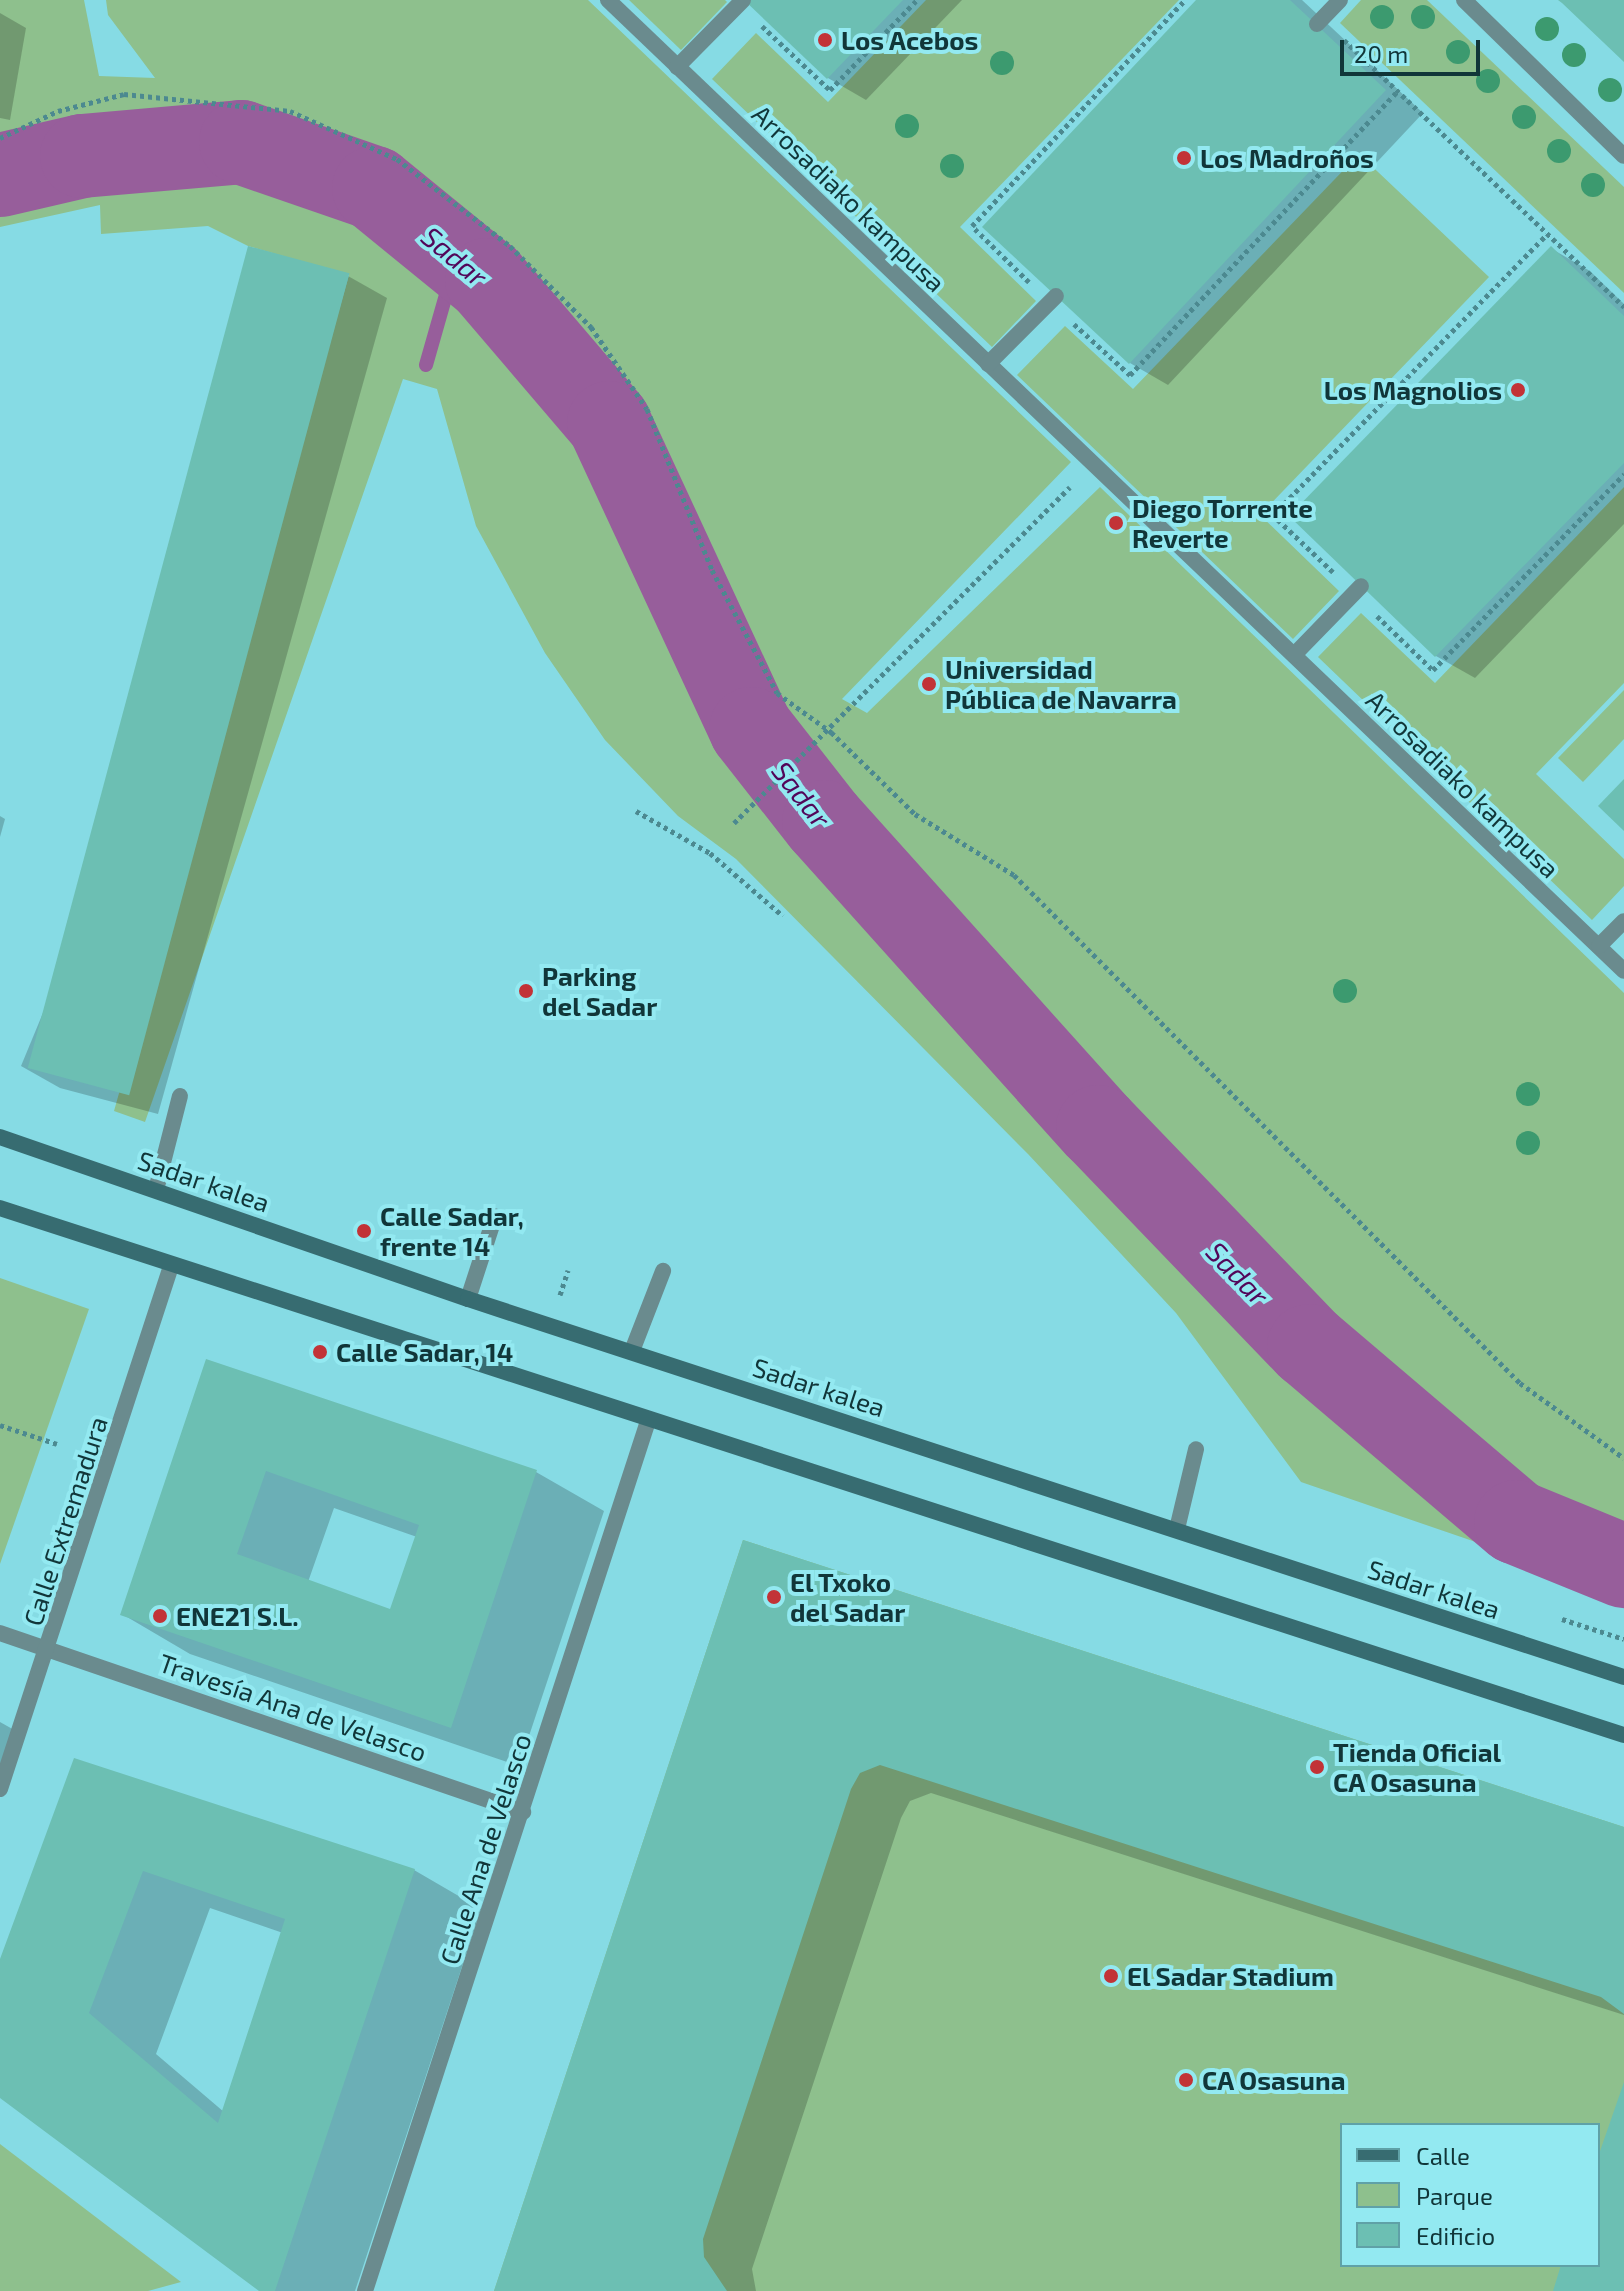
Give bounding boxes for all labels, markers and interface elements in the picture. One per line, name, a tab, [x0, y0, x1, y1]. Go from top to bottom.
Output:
place label: Los Acebos	[841, 24, 979, 56]
scale bar	[1344, 24, 1484, 74]
marker: Los Acebos	[816, 31, 834, 49]
text: 20 m	[1354, 39, 1408, 68]
street label: Arrosadiako kampusa	[746, 98, 952, 298]
place label: Los Madroños	[1200, 142, 1374, 174]
marker: Los Madroños	[1175, 149, 1193, 167]
water label: Sadar	[416, 219, 494, 293]
place label: Los Magnolios	[1324, 374, 1502, 406]
marker: Los Magnolios	[1509, 381, 1527, 399]
place label: Diego Torrente Reverte	[1132, 492, 1314, 554]
marker: Diego Torrente Reverte	[1107, 514, 1125, 532]
place label: Universidad Pública de Navarra	[945, 653, 1177, 714]
marker: Universidad Pública de Navarra	[920, 675, 938, 693]
street label: Arrosadiako kampusa	[1360, 684, 1566, 884]
water label: Sadar	[766, 754, 838, 834]
place label: Parking del Sadar	[542, 960, 658, 1022]
marker: Parking del Sadar	[517, 982, 535, 1000]
street label: Sadar kalea	[134, 1144, 274, 1218]
place label: Calle Sadar, frente 14	[380, 1200, 524, 1262]
marker: Calle Sadar, frente 14	[355, 1222, 373, 1240]
water label: Sadar	[1200, 1234, 1276, 1312]
place label: Calle Sadar, 14	[336, 1336, 513, 1368]
marker: Calle Sadar, 14	[311, 1343, 329, 1361]
street label: Sadar kalea	[749, 1351, 889, 1423]
street label: Calle Extremadura	[16, 1413, 114, 1629]
street label: Sadar kalea	[1364, 1553, 1504, 1625]
place label: El Txoko del Sadar	[790, 1566, 906, 1628]
marker: El Txoko del Sadar	[765, 1588, 783, 1606]
place label: ENE21 S.L.	[176, 1600, 299, 1632]
marker: ENE21 S.L.	[151, 1607, 169, 1625]
street label: Travesía Ana de Velasco	[155, 1646, 431, 1768]
street label: Calle Ana de Velasco	[433, 1729, 537, 1969]
place label: Tienda Oficial CA Osasuna	[1333, 1736, 1501, 1798]
marker: Tienda Oficial CA Osasuna	[1308, 1758, 1326, 1776]
place label: El Sadar Stadium	[1127, 1960, 1335, 1992]
marker: El Sadar Stadium	[1102, 1967, 1120, 1985]
place label: CA Osasuna	[1202, 2064, 1346, 2096]
marker: CA Osasuna	[1177, 2071, 1195, 2089]
legend	[1340, 2123, 1600, 2267]
text: Calle	[1416, 2141, 1470, 2170]
text: Parque	[1416, 2181, 1493, 2210]
text: Edificio	[1416, 2221, 1495, 2250]

